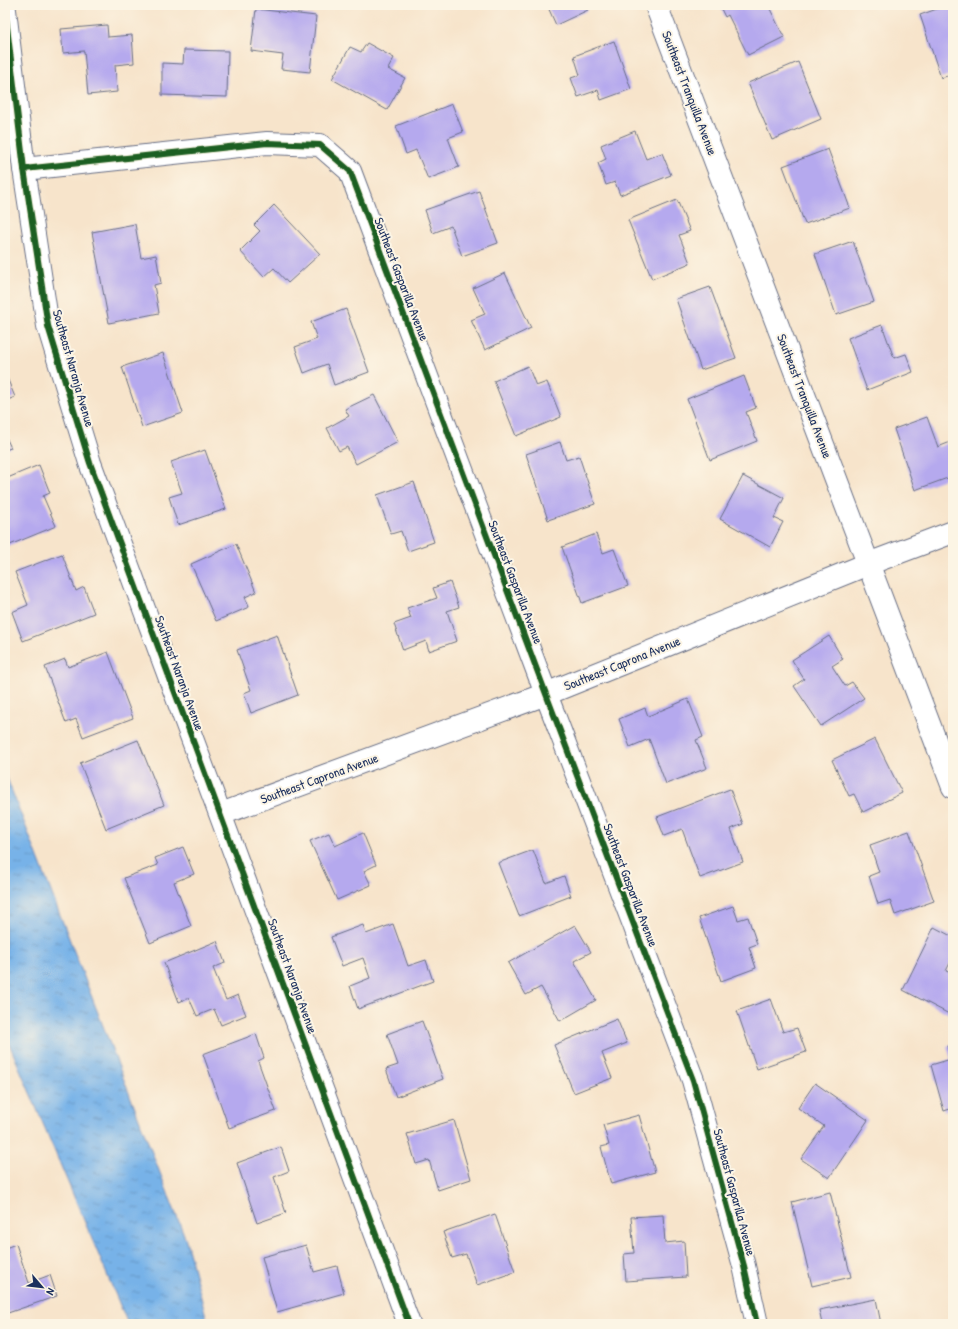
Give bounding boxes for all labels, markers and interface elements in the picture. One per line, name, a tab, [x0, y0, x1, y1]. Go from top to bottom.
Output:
street label: Southeast Tranquilla Avenue	[658, 28, 722, 158]
street label: Southeast Gasparilla Avenue	[370, 215, 434, 343]
street label: Southeast Naranja Avenue	[49, 307, 99, 429]
street label: Southeast Tranquilla Avenue	[773, 331, 837, 461]
street label: Southeast Gasparilla Avenue	[484, 518, 548, 646]
street label: Southeast Naranja Avenue	[151, 613, 209, 733]
street label: Southeast Caprona Avenue	[561, 631, 683, 695]
street label: Southeast Caprona Avenue	[258, 748, 380, 808]
street label: Southeast Gasparilla Avenue	[599, 821, 663, 949]
street label: Southeast Naranja Avenue	[264, 916, 322, 1036]
street label: Southeast Gasparilla Avenue	[709, 1127, 761, 1257]
north arrow	[22, 1267, 62, 1307]
text: N	[43, 1286, 58, 1298]

